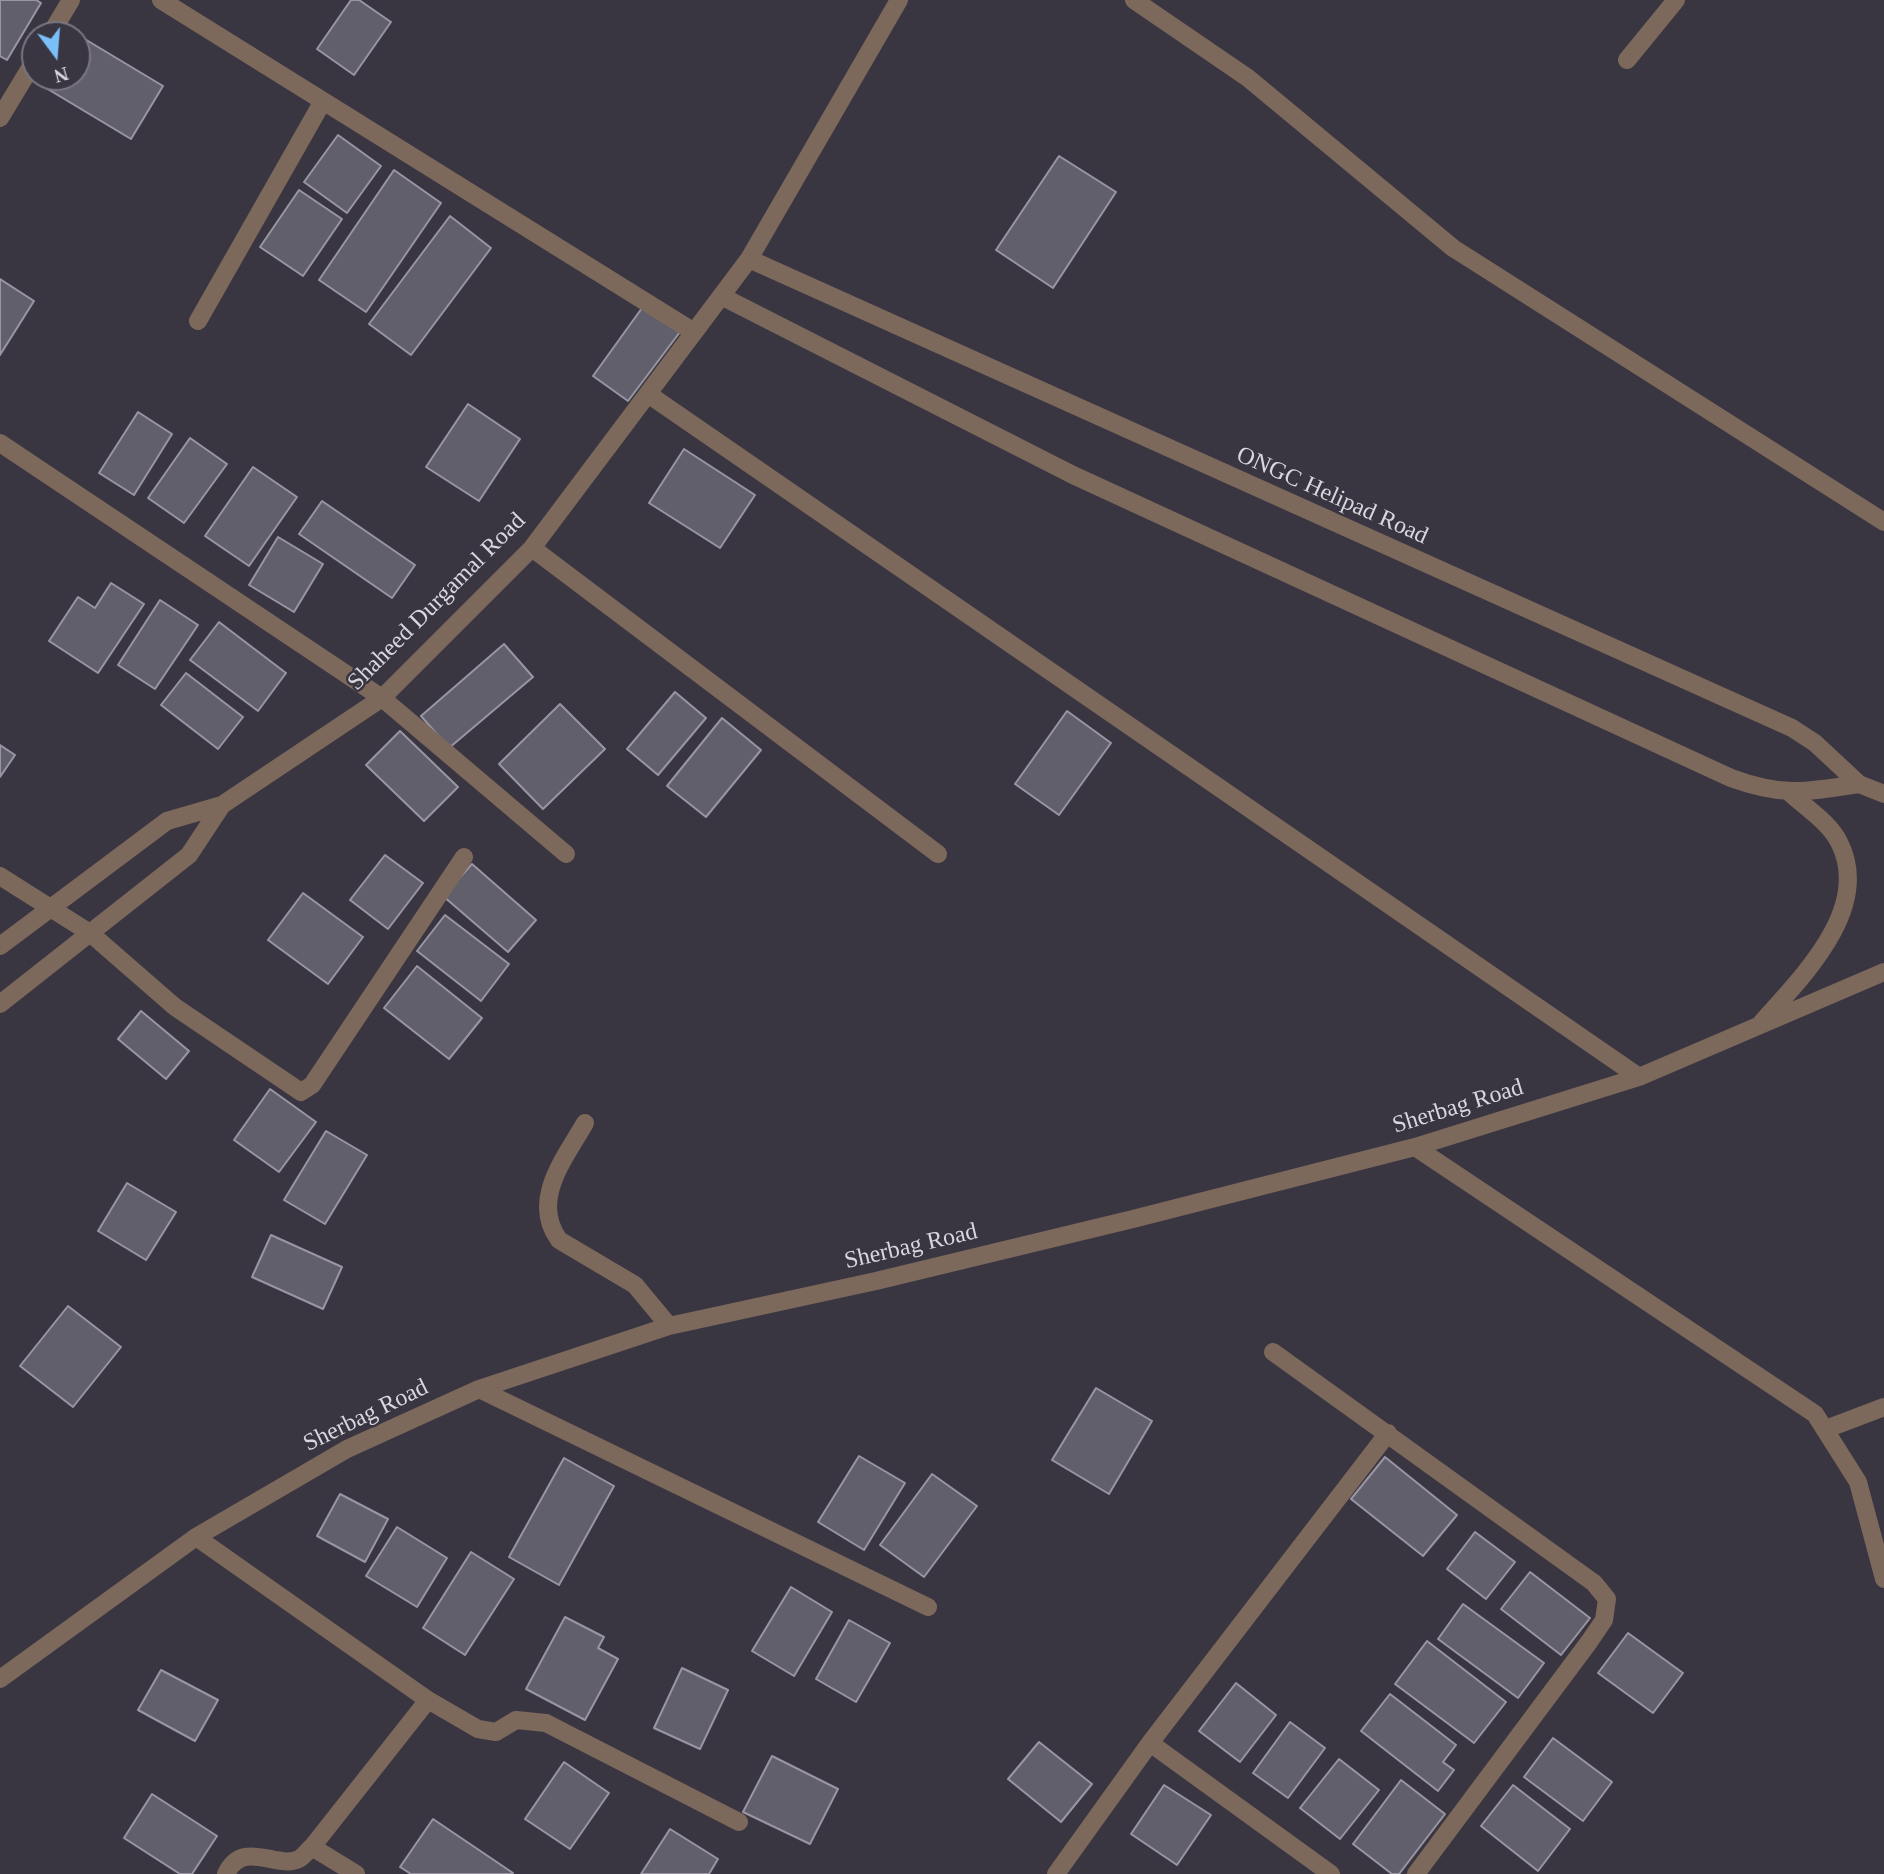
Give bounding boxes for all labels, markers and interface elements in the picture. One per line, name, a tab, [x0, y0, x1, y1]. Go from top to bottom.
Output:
north arrow	[21, 21, 91, 91]
text: N	[52, 63, 71, 87]
street label: ONGC Helipad Road	[1232, 441, 1432, 551]
street label: Shaheed Durgamal Road	[342, 507, 532, 697]
street label: Sherbag Road	[1389, 1073, 1527, 1141]
street label: Sherbag Road	[842, 1218, 980, 1276]
street label: Sherbag Road	[299, 1373, 433, 1459]

